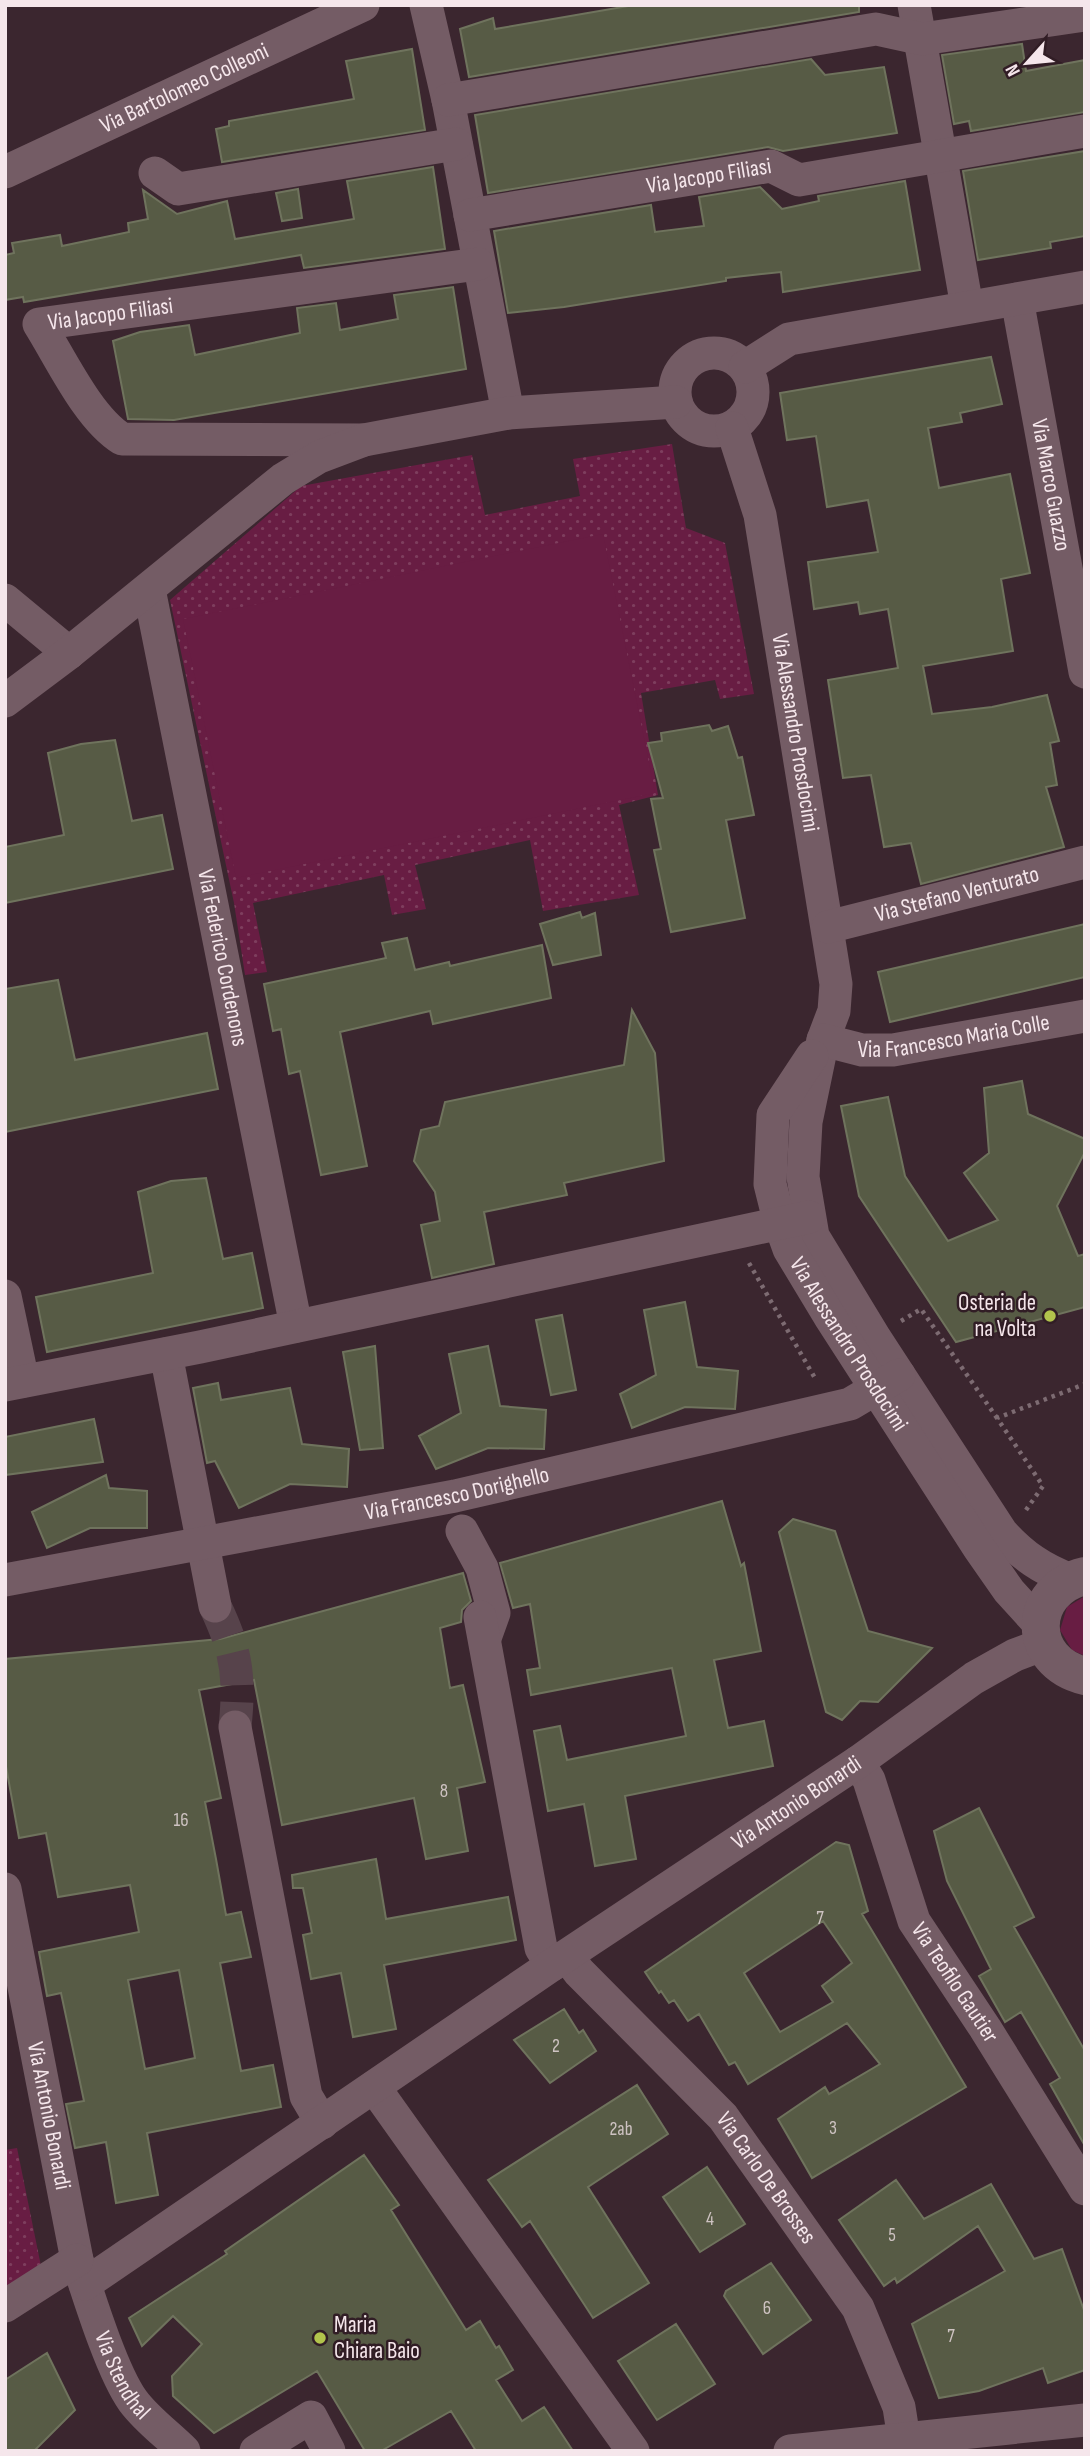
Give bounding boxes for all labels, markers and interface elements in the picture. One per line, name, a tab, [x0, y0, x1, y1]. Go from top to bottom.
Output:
north arrow	[992, 28, 1062, 98]
street label: Via Bartolomeo Colleoni	[96, 37, 273, 140]
text: N	[1001, 60, 1026, 80]
street label: Via Jacopo Filiasi	[644, 152, 773, 200]
street label: Via Jacopo Filiasi	[46, 292, 175, 337]
street label: Via Marco Guazzo	[1025, 416, 1077, 553]
street label: Via Alessandro Prosdocimi	[765, 632, 825, 834]
street label: Via Stefano Venturato	[872, 860, 1042, 929]
street label: Via Federico Cordenons	[191, 867, 254, 1049]
street label: Via Francesco Maria Colle	[858, 1009, 1052, 1064]
street label: Via Alessandro Prosdocimi	[783, 1252, 914, 1436]
place label: Osteria de na Volta	[958, 1289, 1036, 1343]
marker: Osteria de na Volta	[1042, 1308, 1058, 1324]
street label: Via Francesco Dorighello	[362, 1461, 552, 1527]
street label: Via Antonio Bonardi	[726, 1750, 867, 1856]
house number: 8	[440, 1780, 448, 1803]
house number: 16	[174, 1809, 188, 1832]
house number: 7	[816, 1907, 824, 1930]
street label: Via Teofilo Gautier	[905, 1917, 1005, 2048]
house number: 2	[552, 2035, 560, 2058]
street label: Via Antonio Bonardi	[21, 2040, 77, 2192]
street label: Via Carlo De Brosses	[710, 2107, 822, 2249]
house number: 3	[829, 2117, 837, 2140]
house number: 2ab	[609, 2118, 633, 2141]
house number: 4	[706, 2208, 714, 2231]
house number: 5	[888, 2224, 896, 2247]
house number: 6	[763, 2297, 771, 2320]
place label: Maria Chiara Baio	[334, 2311, 420, 2365]
house number: 7	[947, 2325, 955, 2348]
street label: Via Stendhal	[88, 2328, 156, 2426]
marker: Maria Chiara Baio	[312, 2330, 328, 2346]

